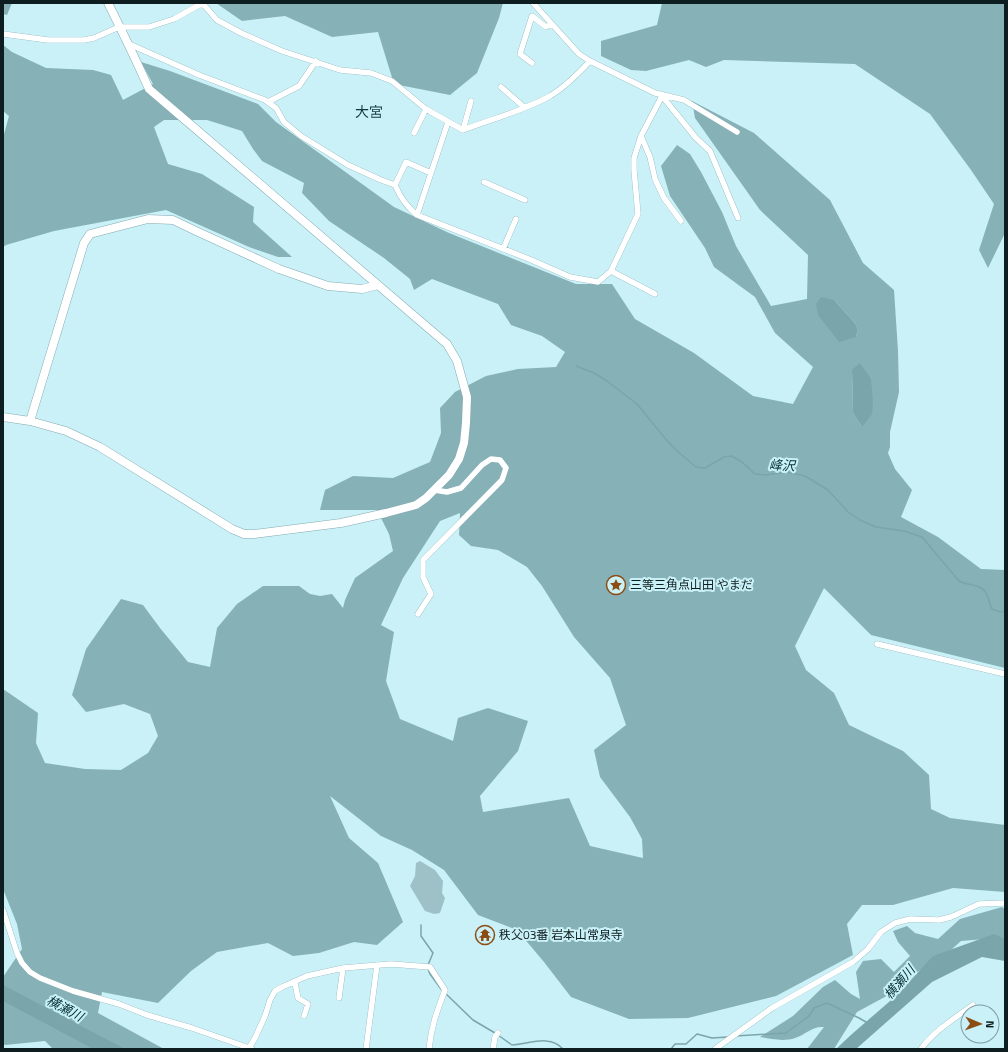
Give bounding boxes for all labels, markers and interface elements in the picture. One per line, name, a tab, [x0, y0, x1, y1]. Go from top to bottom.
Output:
district label: 大宮	[355, 101, 383, 122]
water label: 峰沢	[769, 455, 797, 476]
place icon: 三等三角点山田 やまだ	[605, 574, 627, 596]
place label: 三等三角点山田 やまだ	[630, 575, 753, 594]
temple icon: 秩父03番 岩本山常泉寺	[474, 924, 496, 946]
place label: 秩父03番 岩本山常泉寺	[499, 925, 623, 944]
water label: 横瀬川	[879, 959, 921, 1003]
water label: 横瀬川	[43, 990, 89, 1027]
north arrow	[960, 1004, 1000, 1044]
text: N	[982, 1020, 998, 1028]

